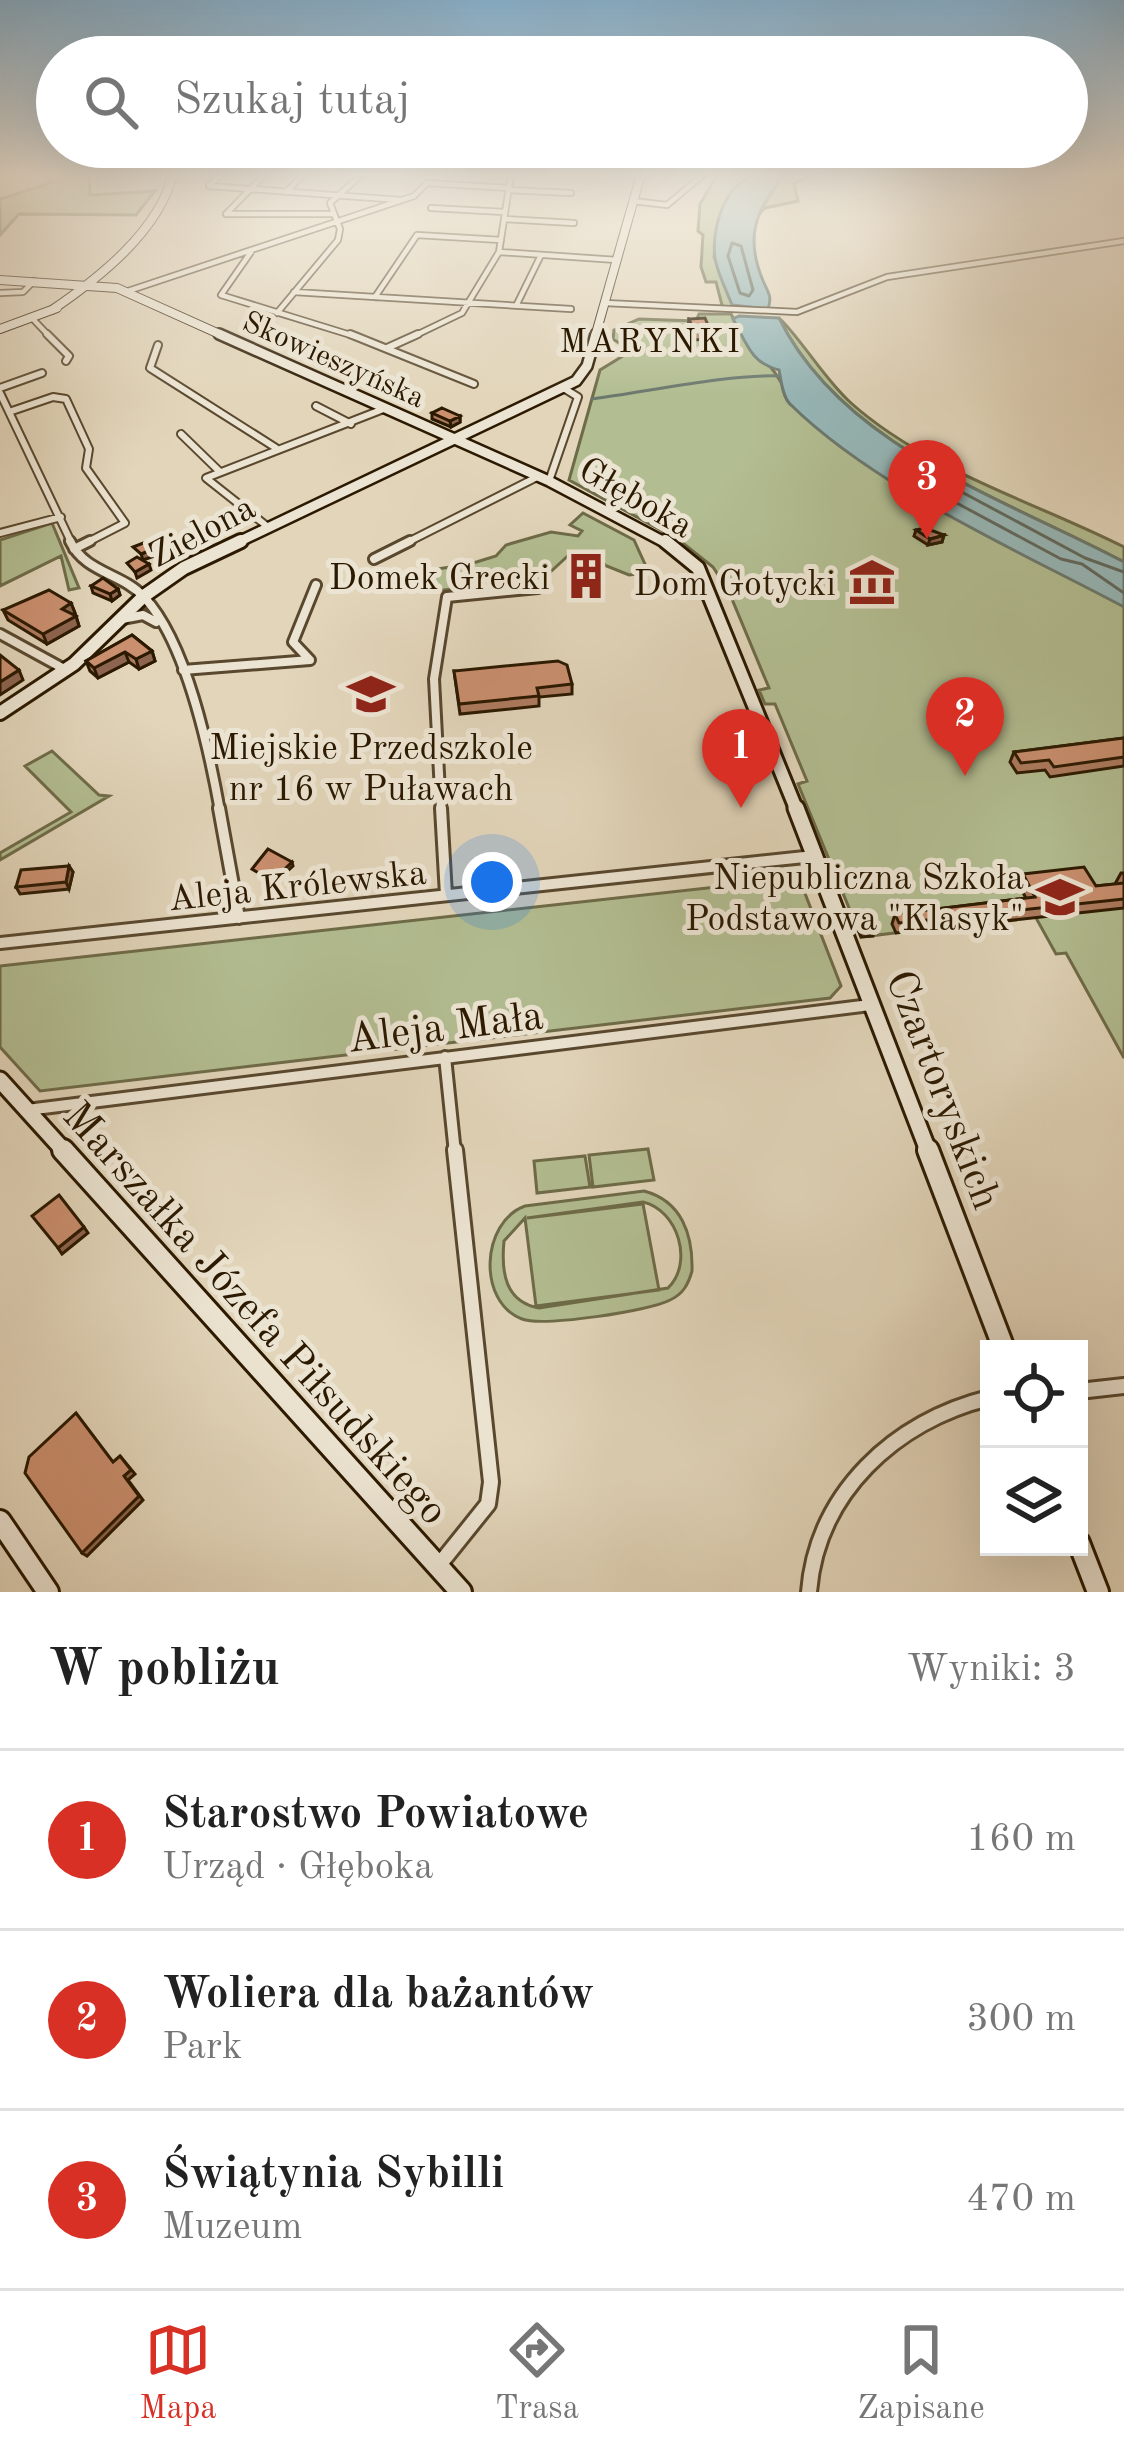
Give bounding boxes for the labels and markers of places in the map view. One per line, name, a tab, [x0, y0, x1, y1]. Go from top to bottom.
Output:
pin: 3	[888, 440, 966, 539]
building icon: Domek Grecki	[561, 551, 611, 601]
museum icon: Dom Gotycki	[847, 557, 897, 607]
place label: Domek Grecki	[329, 562, 550, 598]
place label: Dom Gotycki	[634, 568, 836, 604]
school or university icon: Miejskie Przedszkole nr 16 w Puławach	[346, 669, 396, 719]
pin: 2	[926, 677, 1004, 776]
pin: 1	[702, 709, 780, 808]
place label: Miejskie Przedszkole nr 16 w Puławach	[209, 732, 533, 809]
place label: Niepubliczna Szkoła Podstawowa "Klasyk"	[685, 862, 1024, 939]
school or university icon: Niepubliczna Szkoła Podstawowa "Klasyk"	[1035, 872, 1085, 922]

